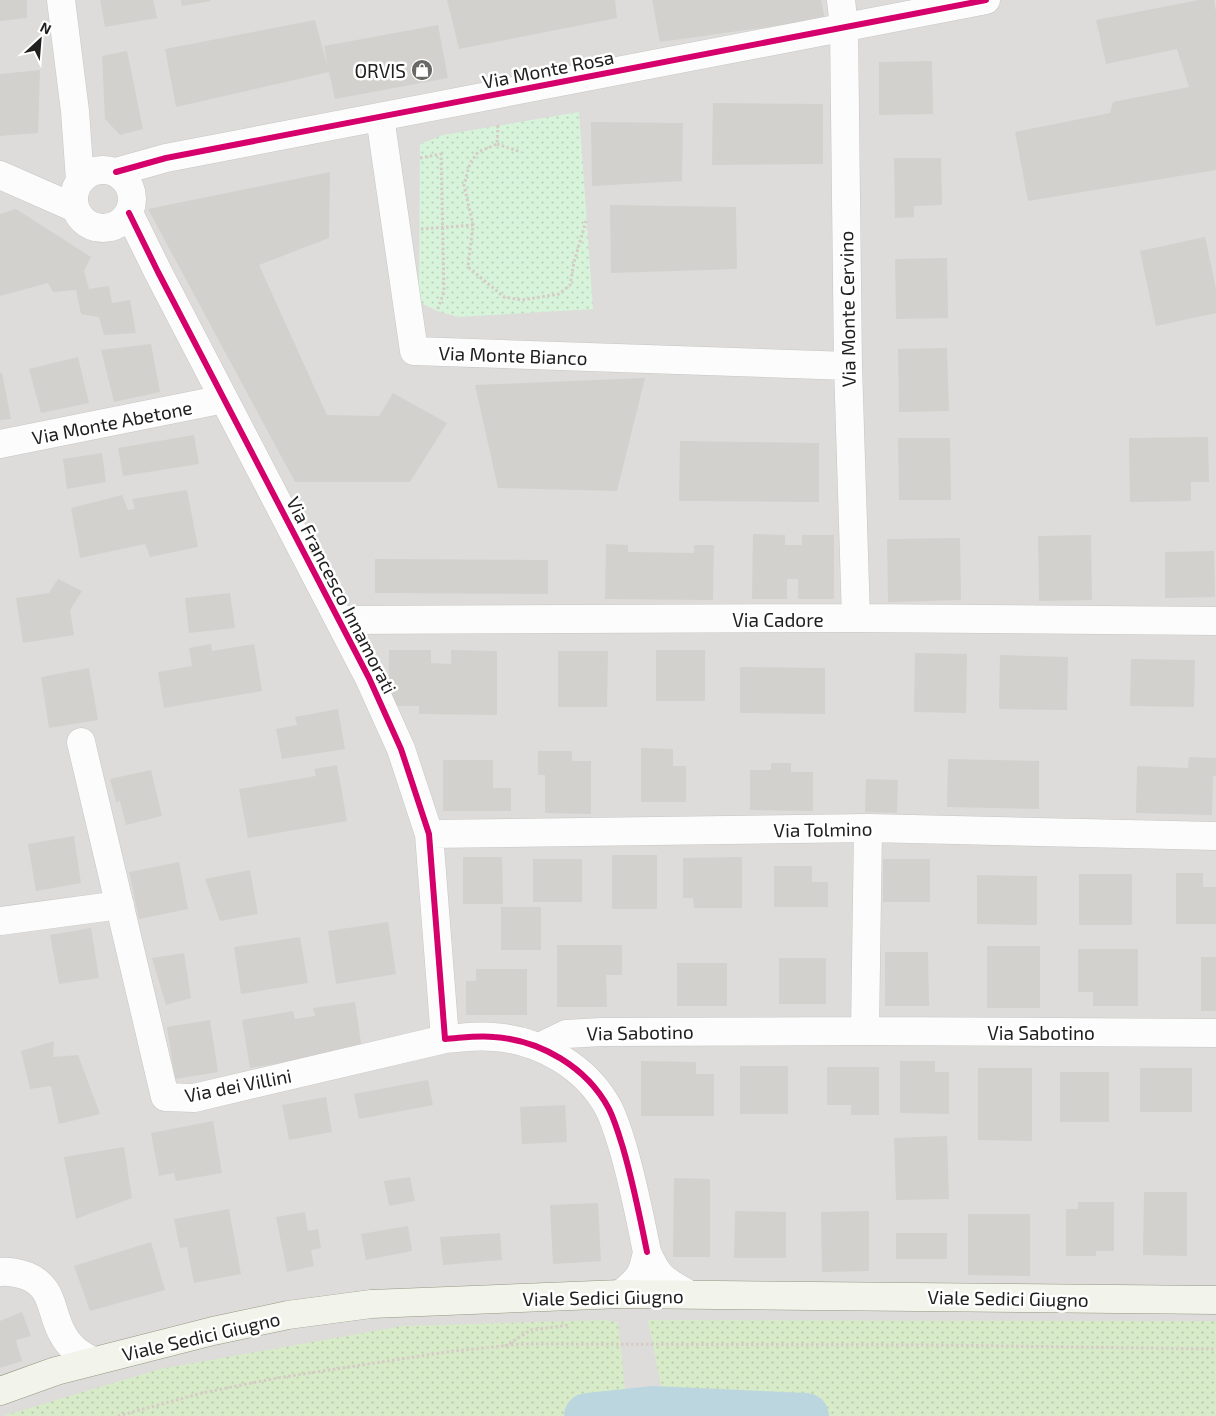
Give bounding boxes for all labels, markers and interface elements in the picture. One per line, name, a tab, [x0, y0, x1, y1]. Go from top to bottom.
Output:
north arrow	[15, 15, 65, 65]
text: N	[38, 18, 54, 38]
street label: Via Monte Rosa	[480, 45, 616, 93]
shop icon: ORVIS	[410, 58, 434, 82]
place label: ORVIS	[354, 59, 406, 82]
street label: Via Monte Cervino	[834, 231, 860, 387]
street label: Via Monte Bianco	[438, 341, 588, 369]
street label: Via Monte Abetone	[30, 395, 194, 449]
street label: Via Francesco Innamorati	[282, 493, 402, 697]
street label: Via Cadore	[732, 608, 824, 631]
street label: Via Tolmino	[773, 817, 873, 841]
street label: Via Sabotino	[586, 1020, 694, 1044]
street label: Via Sabotino	[987, 1021, 1095, 1044]
street label: Via dei Villini	[183, 1063, 293, 1107]
street label: Viale Sedici Giugno	[522, 1284, 684, 1310]
street label: Viale Sedici Giugno	[927, 1285, 1089, 1311]
street label: Viale Sedici Giugno	[120, 1307, 282, 1365]

